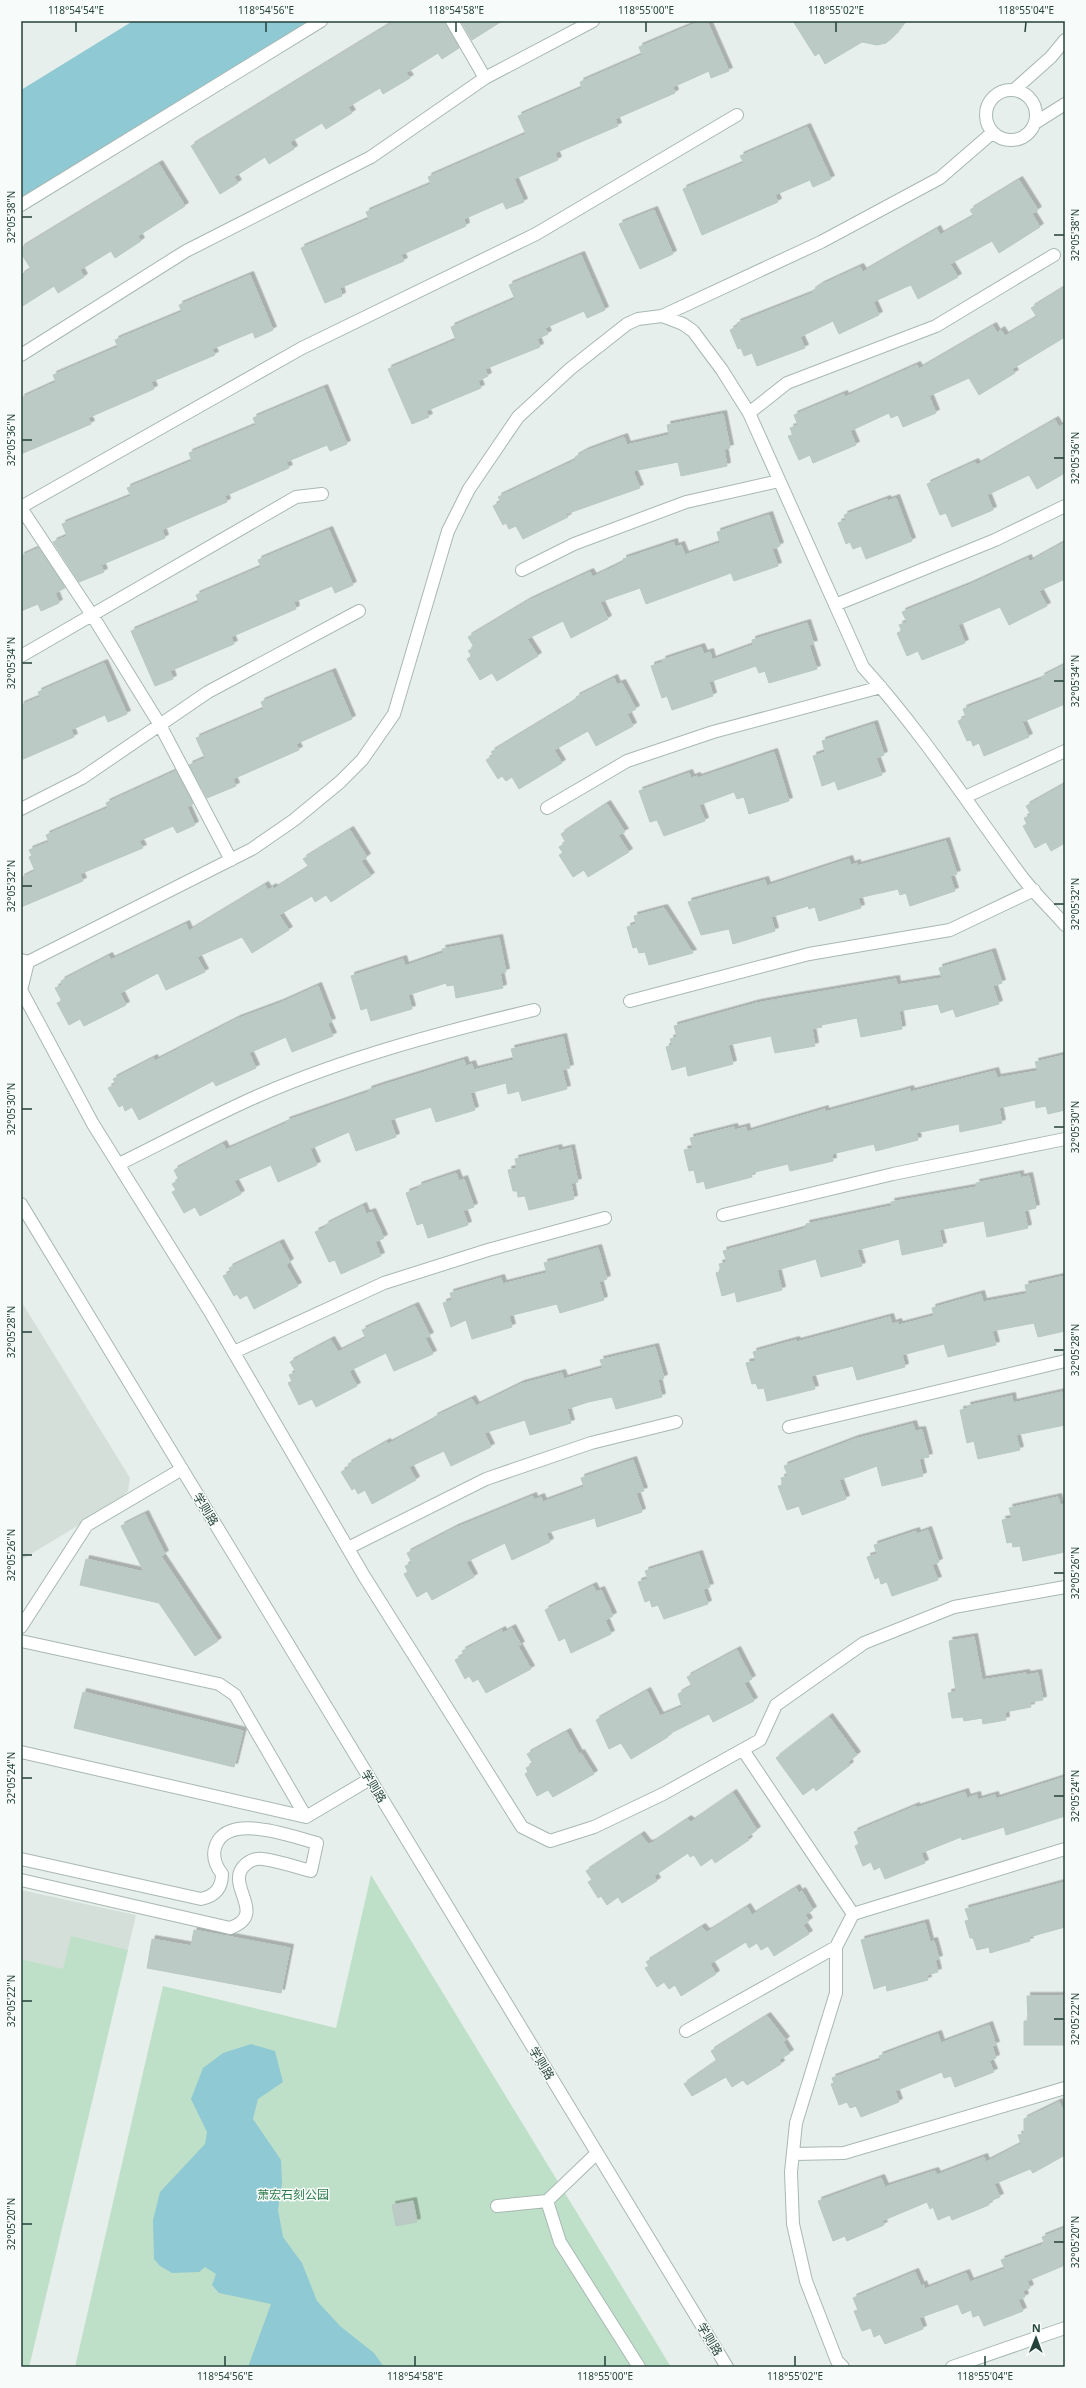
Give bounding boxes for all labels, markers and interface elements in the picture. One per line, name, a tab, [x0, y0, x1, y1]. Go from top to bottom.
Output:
text: 118°54'54"E	[48, 3, 104, 17]
text: 118°54'56"E	[238, 3, 294, 17]
text: 118°54'58"E	[428, 3, 484, 17]
text: 118°55'00"E	[618, 3, 674, 17]
text: 118°55'02"E	[808, 3, 864, 17]
text: 118°55'04"E	[998, 3, 1054, 17]
text: 32°05'38"N	[4, 191, 18, 243]
text: 32°05'38"N	[1068, 209, 1082, 261]
text: 32°05'36"N	[4, 414, 18, 466]
text: 32°05'36"N	[1068, 432, 1082, 484]
text: 32°05'34"N	[4, 637, 18, 689]
text: 32°05'34"N	[1068, 655, 1082, 707]
text: 32°05'32"N	[4, 860, 18, 912]
text: 32°05'32"N	[1068, 878, 1082, 930]
text: 32°05'30"N	[4, 1083, 18, 1135]
text: 32°05'30"N	[1068, 1101, 1082, 1153]
text: 32°05'28"N	[4, 1306, 18, 1358]
text: 32°05'28"N	[1068, 1324, 1082, 1376]
street label: 学则路	[189, 1489, 223, 1529]
text: 32°05'26"N	[4, 1529, 18, 1581]
text: 32°05'26"N	[1068, 1547, 1082, 1599]
text: 32°05'24"N	[4, 1752, 18, 1804]
street label: 学则路	[357, 1766, 391, 1806]
text: 32°05'24"N	[1068, 1770, 1082, 1822]
text: 32°05'22"N	[4, 1975, 18, 2027]
text: 32°05'22"N	[1068, 1993, 1082, 2045]
street label: 学则路	[525, 2043, 559, 2083]
park label: 萧宏石刻公园	[257, 2186, 329, 2203]
text: 32°05'20"N	[4, 2198, 18, 2250]
text: 32°05'20"N	[1068, 2216, 1082, 2268]
north arrow	[1016, 2318, 1056, 2358]
street label: 学则路	[693, 2319, 727, 2359]
text: N	[1032, 2320, 1041, 2335]
text: 118°54'56"E	[197, 2369, 253, 2383]
text: 118°54'58"E	[387, 2369, 443, 2383]
text: 118°55'00"E	[577, 2369, 633, 2383]
text: 118°55'02"E	[767, 2369, 823, 2383]
text: 118°55'04"E	[957, 2369, 1013, 2383]

